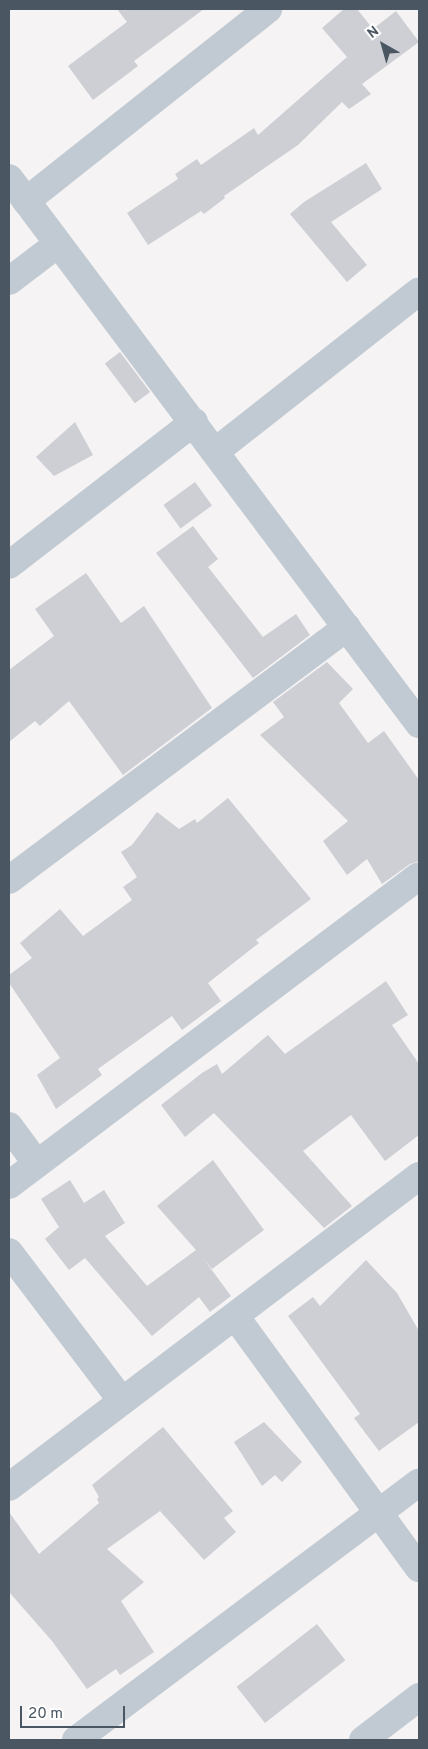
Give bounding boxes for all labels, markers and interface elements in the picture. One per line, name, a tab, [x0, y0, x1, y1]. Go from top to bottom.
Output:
north arrow	[358, 20, 408, 70]
text: N	[364, 23, 383, 43]
scale bar	[22, 1696, 128, 1728]
text: 20 m	[28, 1705, 63, 1724]

